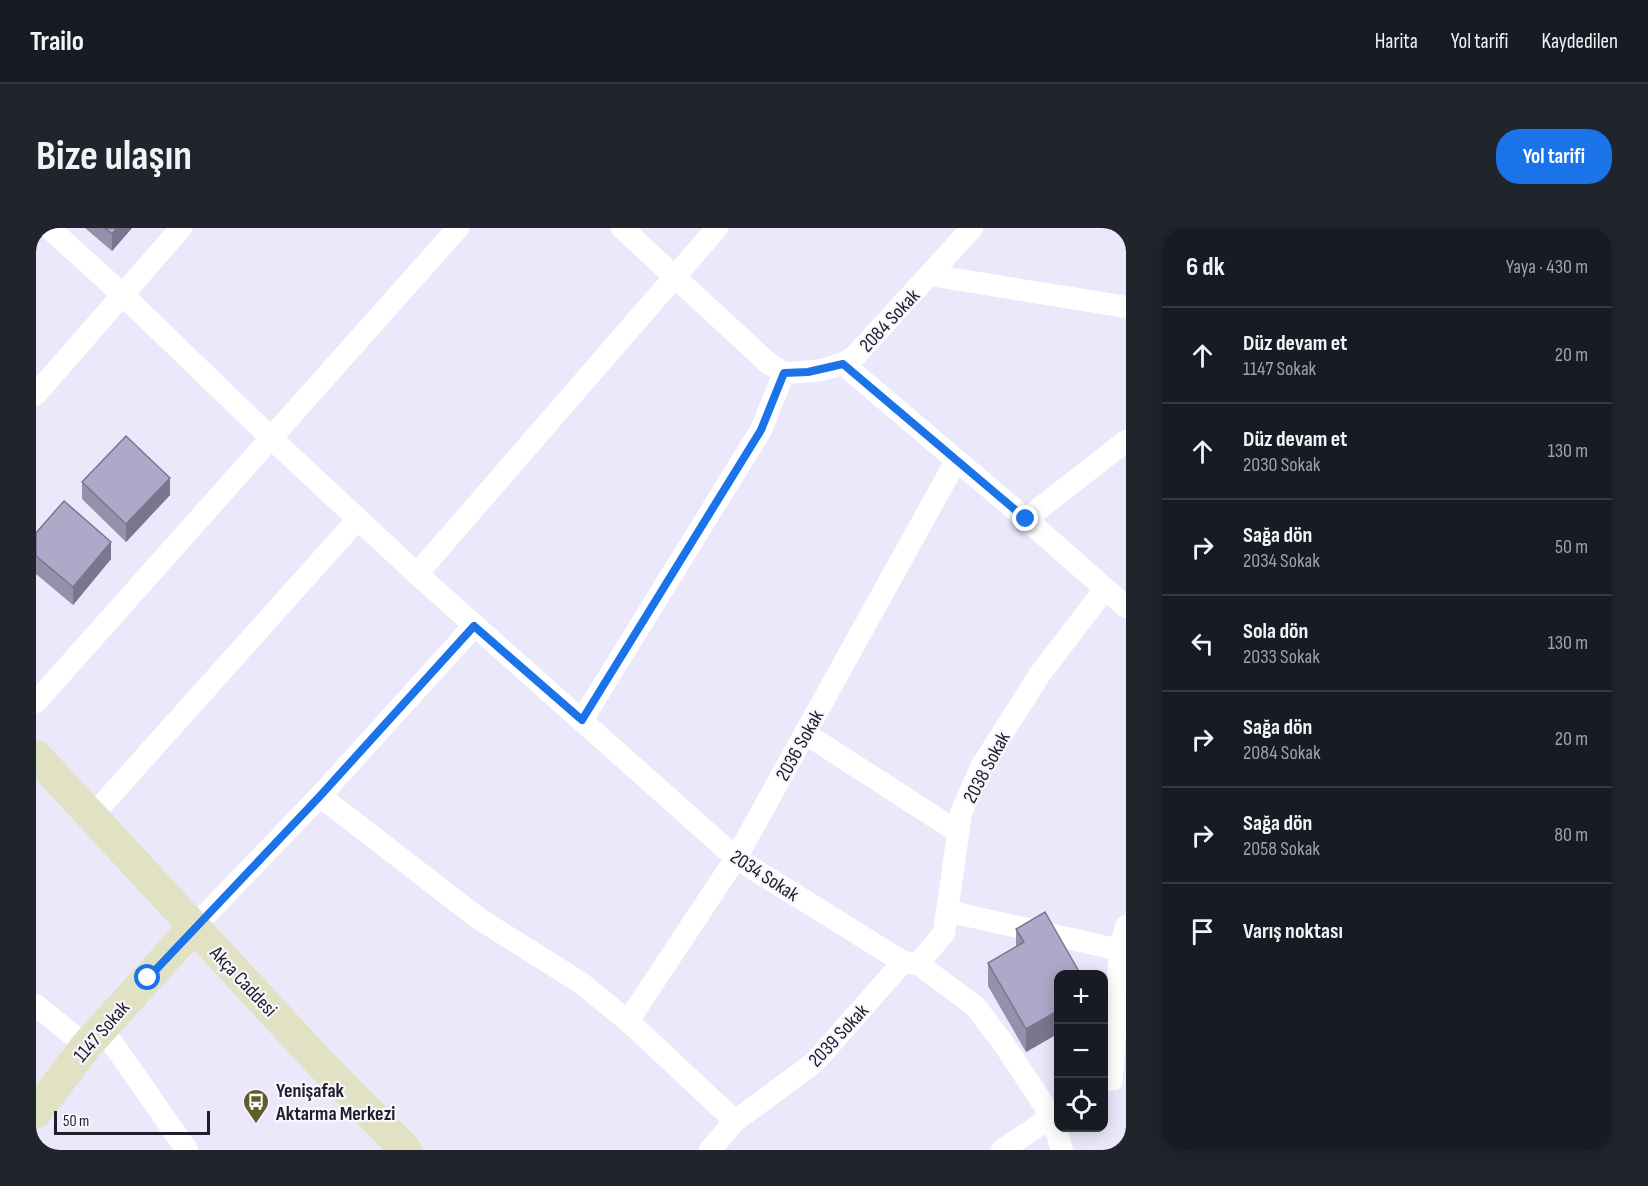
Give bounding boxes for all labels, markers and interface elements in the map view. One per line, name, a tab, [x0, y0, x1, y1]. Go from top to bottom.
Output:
text: Trailo	[30, 25, 84, 58]
text: Harita	[1375, 29, 1418, 54]
text: Yol tarifi	[1451, 29, 1509, 54]
text: Kaydedilen	[1542, 29, 1618, 54]
button: Yol tarifi	[1496, 129, 1612, 184]
text: Bize ulaşın	[36, 131, 192, 182]
text: 6 dk	[1186, 252, 1225, 283]
text: Yaya · 430 m	[1506, 255, 1588, 279]
street label: 2084 Sokak	[854, 284, 925, 357]
text: Düz devam et	[1243, 330, 1347, 357]
icon: ahead	[1186, 339, 1219, 372]
text: 20 m	[1555, 343, 1588, 367]
text: 1147 Sokak	[1243, 357, 1316, 381]
text: Düz devam et	[1243, 426, 1347, 453]
icon: ahead	[1186, 435, 1219, 468]
text: 130 m	[1548, 439, 1588, 463]
text: 2030 Sokak	[1243, 453, 1320, 477]
route end	[1012, 505, 1038, 531]
text: Sağa dön	[1243, 522, 1312, 549]
icon: right	[1186, 531, 1219, 564]
text: 50 m	[1555, 535, 1588, 559]
text: 2034 Sokak	[1243, 549, 1320, 573]
text: Sola dön	[1243, 618, 1308, 645]
icon: left	[1186, 627, 1219, 660]
text: 130 m	[1548, 631, 1588, 655]
text: 2033 Sokak	[1243, 645, 1320, 669]
street label: 2036 Sokak	[771, 706, 829, 785]
text: Sağa dön	[1243, 714, 1312, 741]
icon: right	[1186, 723, 1219, 756]
street label: 2038 Sokak	[958, 727, 1016, 807]
text: 20 m	[1555, 727, 1588, 751]
text: 2084 Sokak	[1243, 741, 1321, 765]
text: Sağa dön	[1243, 810, 1312, 837]
icon: right	[1186, 819, 1219, 852]
text: 80 m	[1554, 823, 1588, 847]
text: 2058 Sokak	[1243, 837, 1320, 861]
street label: 2034 Sokak	[726, 845, 804, 907]
icon: arrive	[1186, 915, 1219, 948]
text: Varış noktası	[1243, 918, 1343, 945]
street label: Akça Caddesi	[204, 941, 282, 1022]
route start	[134, 964, 160, 990]
map controls	[1054, 970, 1108, 1132]
button: +	[1054, 970, 1108, 1024]
street label: 1147 Sokak	[69, 996, 135, 1067]
street label: 2039 Sokak	[804, 999, 874, 1072]
button: −	[1054, 1024, 1108, 1078]
button: locate	[1054, 1078, 1108, 1132]
place label: Yenişafak Aktarma Merkezi	[275, 1079, 395, 1126]
bus stop icon: Yenişafak Aktarma Merkezi	[241, 1087, 271, 1125]
scale bar	[54, 1108, 210, 1136]
text: 50 m	[63, 1112, 89, 1131]

